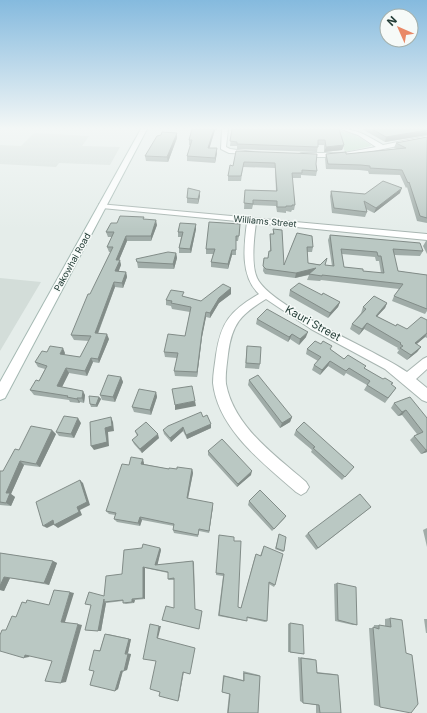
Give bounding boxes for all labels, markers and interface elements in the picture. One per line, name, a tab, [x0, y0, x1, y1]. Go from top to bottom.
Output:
north arrow	[379, 8, 419, 48]
text: N	[384, 13, 400, 29]
street label: Williams Street	[233, 213, 297, 229]
street label: Pakowhai Road	[51, 231, 93, 293]
street label: Kauri Street	[283, 302, 343, 344]

